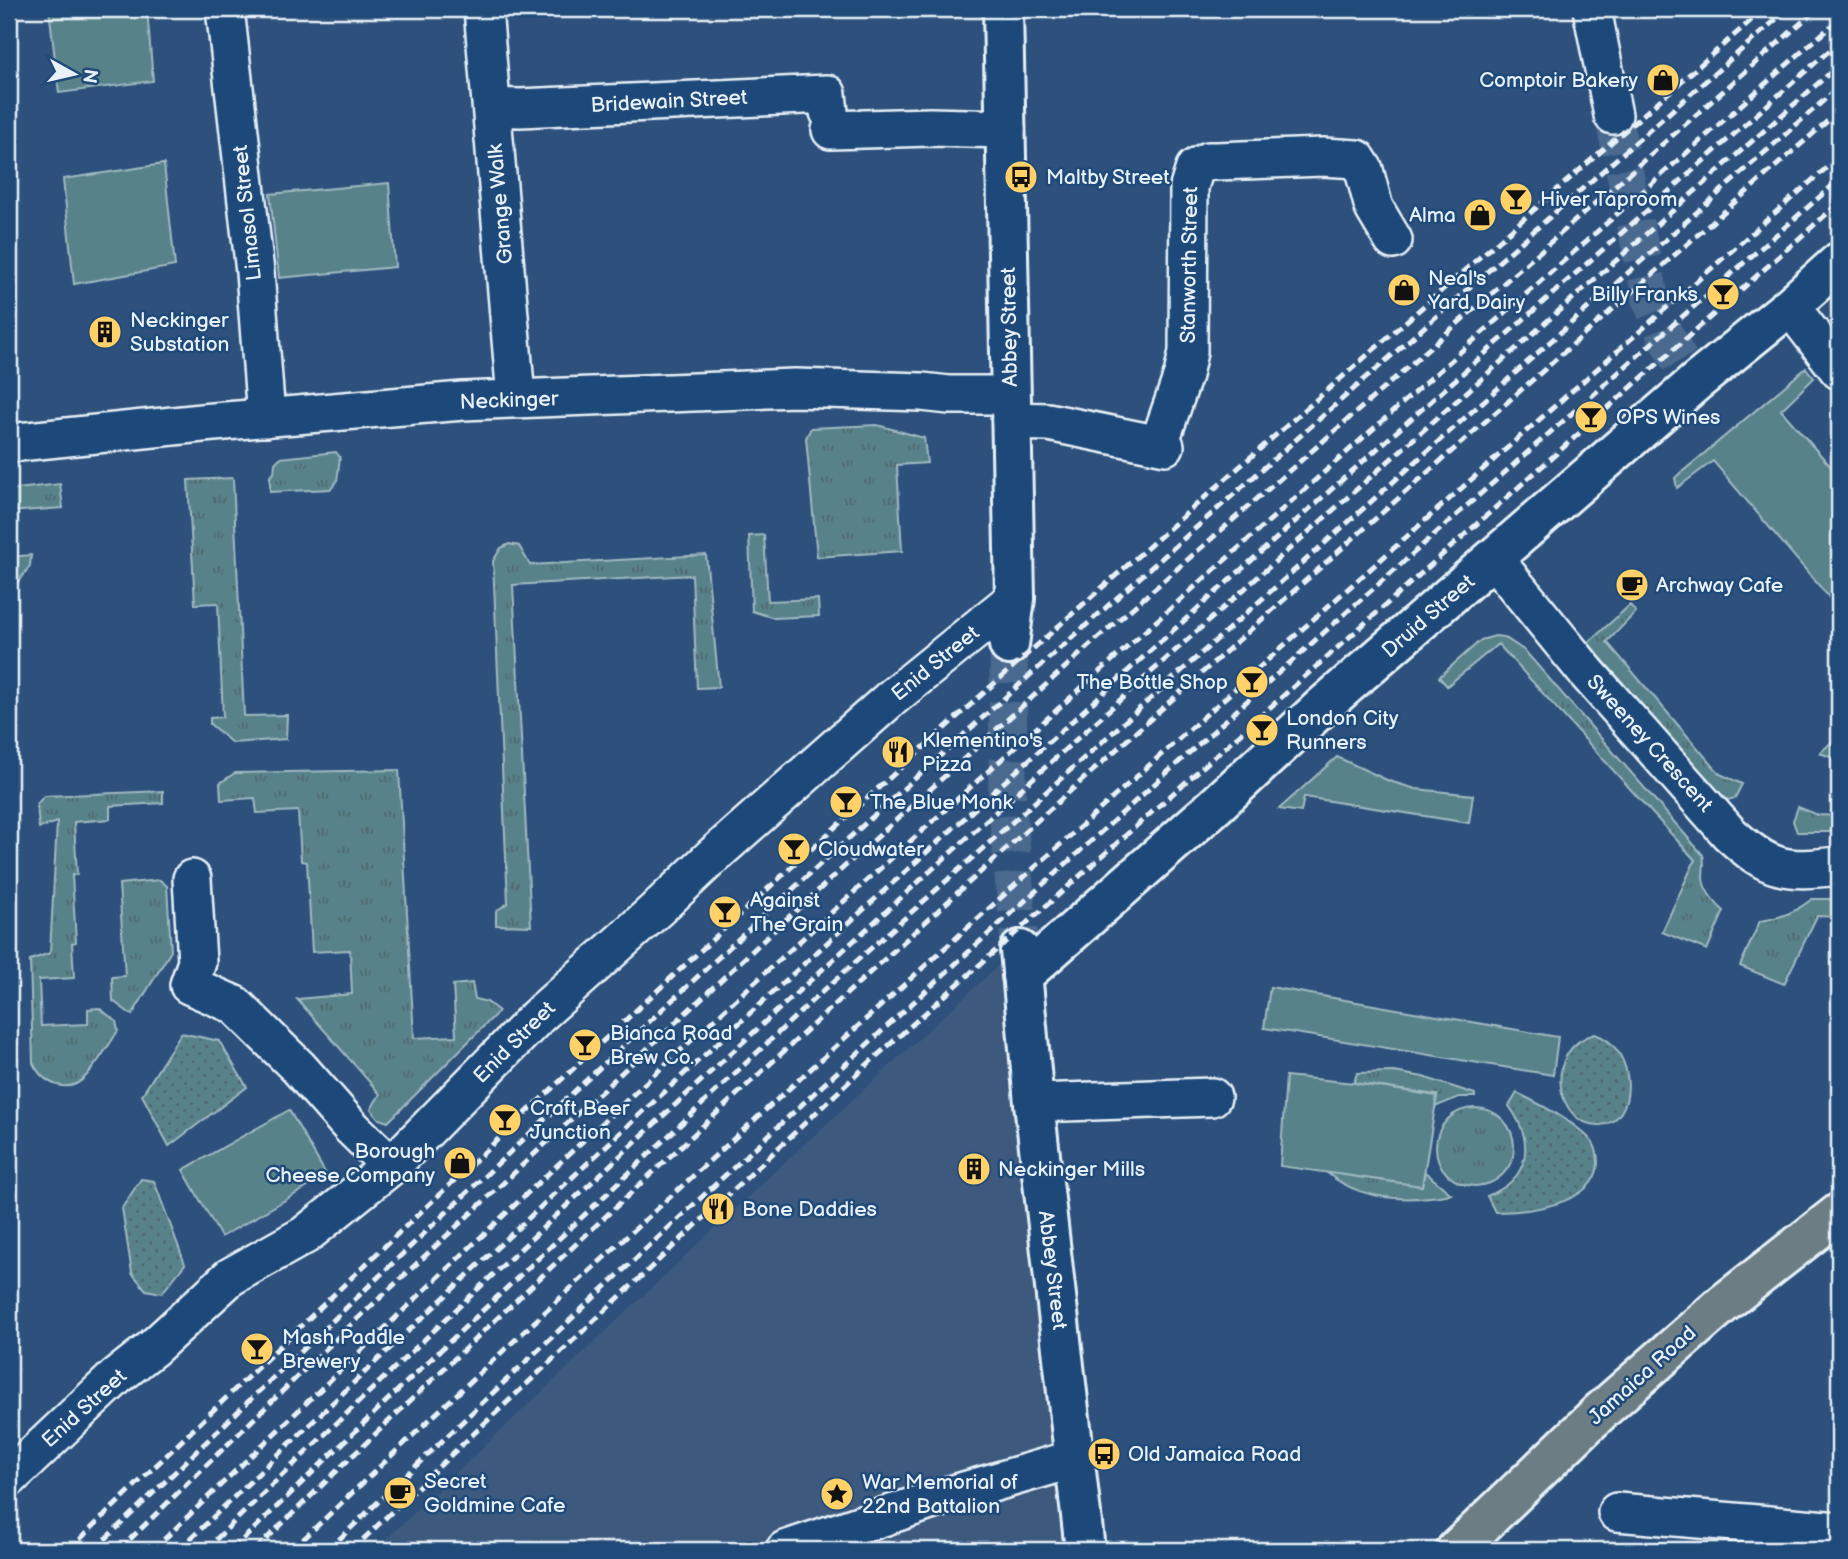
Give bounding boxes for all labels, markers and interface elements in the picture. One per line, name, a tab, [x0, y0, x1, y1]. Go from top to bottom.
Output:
north arrow	[38, 38, 108, 108]
shop icon: Comptoir Bakery	[1644, 61, 1682, 99]
text: N	[77, 67, 102, 85]
place label: Comptoir Bakery	[1479, 68, 1639, 93]
street label: Bridewain Street	[590, 85, 749, 118]
street label: Grange Walk	[483, 142, 518, 265]
street label: Limasol Street	[228, 143, 267, 282]
bus stop icon: Maltby Street	[1002, 158, 1040, 196]
place label: Maltby Street	[1046, 165, 1170, 190]
bar icon: Hiver Taproom	[1497, 180, 1535, 218]
street label: Stanworth Street	[1176, 186, 1203, 344]
place label: Hiver Taproom	[1540, 187, 1677, 212]
shop icon: Alma	[1461, 196, 1499, 234]
place label: Alma	[1409, 203, 1456, 228]
street label: Abbey Street	[996, 266, 1023, 387]
place label: Neal's Yard Dairy	[1427, 266, 1526, 315]
shop icon: Neal's Yard Dairy	[1385, 271, 1423, 309]
bar icon: Billy Franks	[1704, 275, 1742, 313]
place label: Billy Franks	[1591, 282, 1698, 307]
place label: Neckinger Substation	[130, 308, 229, 357]
building icon: Neckinger Substation	[86, 313, 124, 351]
street label: Neckinger	[459, 386, 559, 415]
bar icon: OPS Wines	[1572, 398, 1610, 436]
place label: OPS Wines	[1616, 405, 1721, 430]
cafe icon: Archway Cafe	[1613, 566, 1651, 604]
street label: Druid Street	[1377, 569, 1480, 663]
place label: Archway Cafe	[1656, 573, 1783, 598]
street label: Enid Street	[886, 620, 985, 706]
bar icon: The Bottle Shop	[1233, 663, 1271, 701]
street label: Sweeney Crescent	[1581, 669, 1718, 818]
place label: The Bottle Shop	[1077, 670, 1228, 695]
place label: London City Runners	[1286, 706, 1399, 755]
bar icon: London City Runners	[1243, 711, 1281, 749]
place label: Klementino's Pizza	[922, 728, 1043, 777]
restaurant icon: Klementino's Pizza	[879, 733, 917, 771]
bar icon: The Blue Monk	[827, 783, 865, 821]
place label: The Blue Monk	[870, 790, 1014, 815]
bar icon: Cloudwater	[775, 830, 813, 868]
place label: Cloudwater	[818, 837, 924, 862]
place label: Against The Grain	[750, 888, 843, 937]
bar icon: Against The Grain	[706, 893, 744, 931]
street label: Enid Street	[468, 996, 561, 1089]
place label: Bianca Road Brew Co.	[610, 1021, 733, 1070]
bar icon: Bianca Road Brew Co.	[566, 1026, 604, 1064]
place label: Craft Beer Junction	[530, 1096, 630, 1145]
bar icon: Craft Beer Junction	[486, 1101, 524, 1139]
place label: Borough Cheese Company	[265, 1139, 435, 1188]
shop icon: Borough Cheese Company	[441, 1144, 479, 1182]
building icon: Neckinger Mills	[955, 1150, 993, 1188]
place label: Neckinger Mills	[998, 1157, 1145, 1182]
restaurant icon: Bone Daddies	[699, 1190, 737, 1228]
place label: Bone Daddies	[742, 1197, 877, 1222]
street label: Abbey Street	[1033, 1209, 1072, 1332]
street label: Jamaica Road	[1583, 1321, 1701, 1430]
place label: Mash Paddle Brewery	[282, 1325, 405, 1374]
bar icon: Mash Paddle Brewery	[238, 1330, 276, 1368]
street label: Enid Street	[37, 1363, 132, 1453]
bus stop icon: Old Jamaica Road	[1085, 1435, 1123, 1473]
place label: Old Jamaica Road	[1128, 1442, 1301, 1467]
place label: Secret Goldmine Cafe	[424, 1469, 565, 1518]
place label: War Memorial of 22nd Battalion	[862, 1470, 1019, 1519]
cafe icon: Secret Goldmine Cafe	[381, 1474, 419, 1512]
place icon: War Memorial of 22nd Battalion	[818, 1475, 856, 1513]

